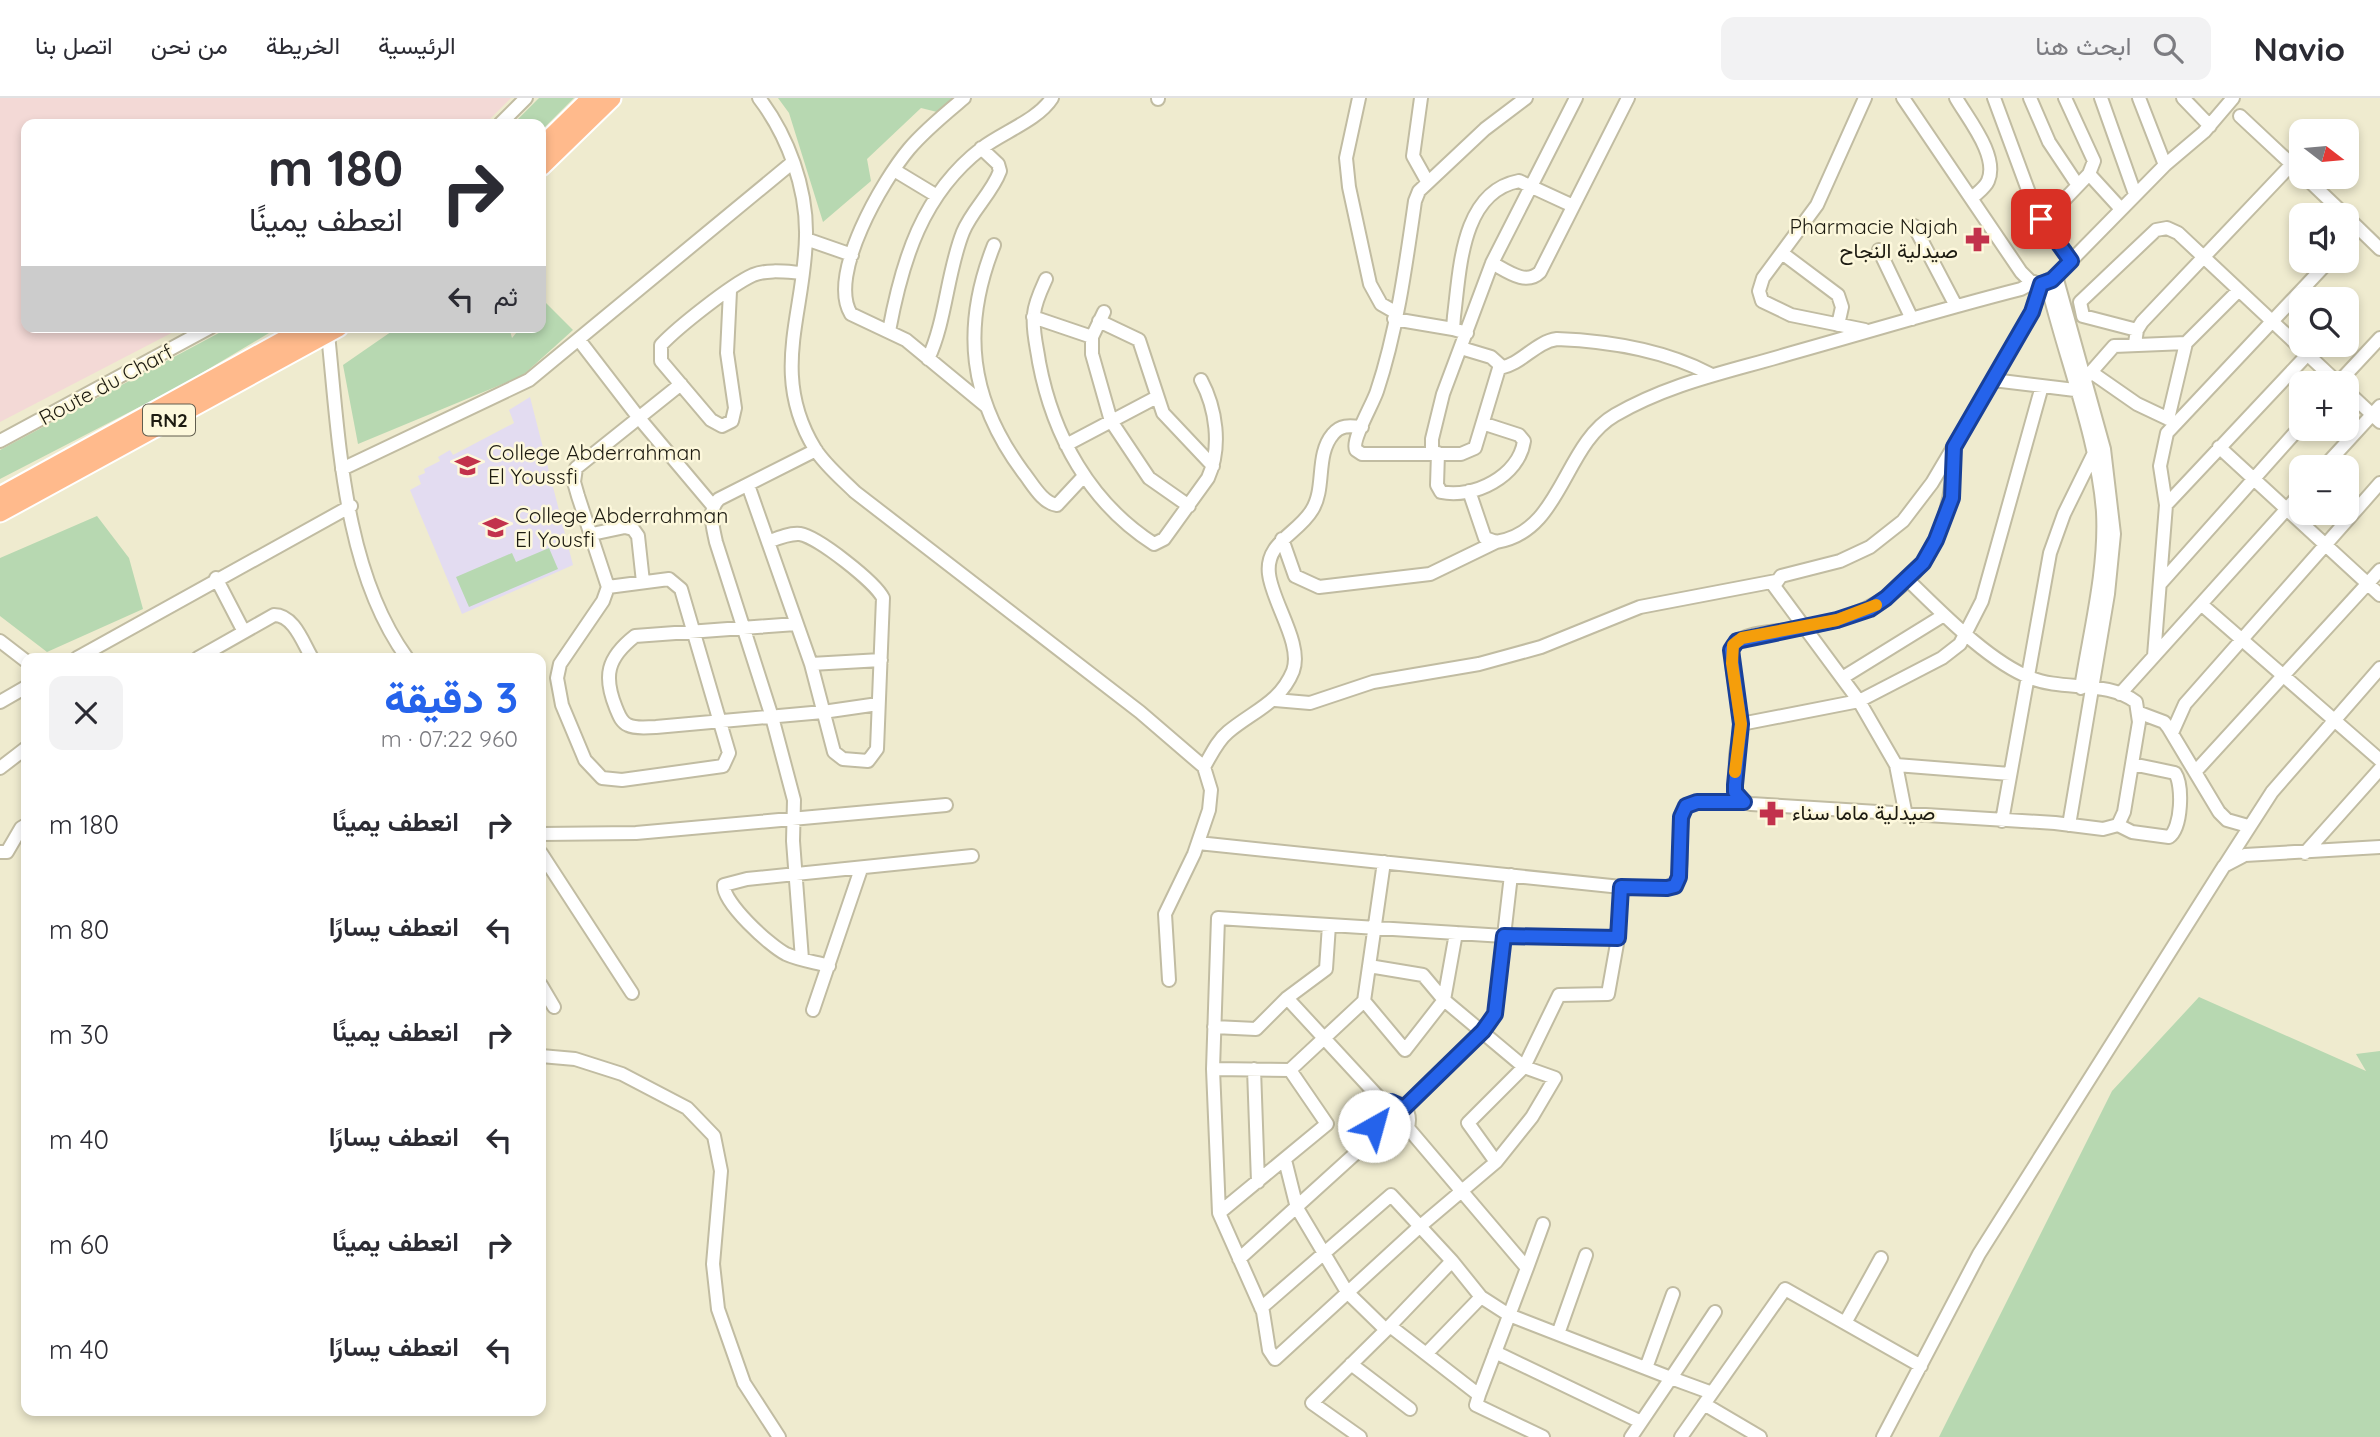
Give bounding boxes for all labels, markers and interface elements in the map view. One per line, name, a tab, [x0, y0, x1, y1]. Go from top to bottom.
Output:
search box	[1721, 17, 2211, 80]
text: Navio	[2253, 28, 2345, 69]
text: ابحث هنا	[2035, 29, 2131, 62]
icon: search	[2149, 29, 2187, 67]
text: اتصل بنا	[35, 30, 113, 60]
text: من نحن	[151, 30, 228, 60]
text: الخريطة	[266, 30, 340, 60]
text: الرئيسية	[378, 30, 456, 60]
north arrow	[2289, 119, 2359, 189]
map controls	[2289, 119, 2359, 525]
text: 180 m	[268, 137, 403, 198]
icon: right	[427, 147, 518, 238]
pin	[2011, 189, 2071, 249]
text: انعطف يمينًا	[249, 199, 403, 239]
icon: arrive	[2022, 200, 2060, 238]
button: sound	[2289, 203, 2359, 273]
place label: Pharmacie Najah صيدلية النجاح	[1790, 213, 1958, 265]
pharmacy icon: Pharmacie Najah صيدلية النجاح	[1964, 225, 1992, 253]
icon: left	[442, 280, 480, 318]
text: ثم	[494, 280, 518, 313]
button: search	[2289, 287, 2359, 357]
street label: Route du Charf	[34, 338, 177, 430]
button: +	[2289, 371, 2359, 441]
road number: RN2	[143, 404, 195, 436]
place label: College Abderrahman El Youssfi	[488, 439, 701, 489]
school or university icon: College Abderrahman El Youssfi	[454, 451, 482, 479]
button: −	[2289, 455, 2359, 525]
place label: College Abderrahman El Yousfi	[515, 502, 728, 552]
school or university icon: College Abderrahman El Yousfi	[481, 514, 509, 542]
text: 3 دقيقة	[384, 671, 518, 724]
button: close	[49, 676, 123, 750]
text: 960 m · 07:22	[381, 724, 518, 753]
pharmacy icon: صيدلية ماما سناء	[1758, 799, 1786, 827]
place label: صيدلية ماما سناء	[1792, 799, 1935, 825]
text: انعطف يمينًا	[332, 805, 459, 838]
icon: right	[480, 806, 518, 844]
text: 180 m	[49, 808, 119, 841]
text: انعطف يسارًا	[329, 910, 459, 943]
icon: left	[480, 911, 518, 949]
text: 80 m	[49, 913, 109, 946]
text: انعطف يمينًا	[332, 1015, 459, 1048]
icon: right	[480, 1016, 518, 1054]
text: 30 m	[49, 1018, 109, 1051]
position arrow	[1337, 1089, 1411, 1163]
text: انعطف يسارًا	[329, 1120, 459, 1153]
icon: left	[480, 1121, 518, 1159]
text: 40 m	[49, 1123, 109, 1156]
text: انعطف يمينًا	[332, 1225, 459, 1258]
icon: right	[480, 1226, 518, 1264]
text: 60 m	[49, 1228, 109, 1261]
text: انعطف يسارًا	[329, 1330, 459, 1363]
icon: left	[480, 1331, 518, 1369]
text: 40 m	[49, 1333, 109, 1366]

